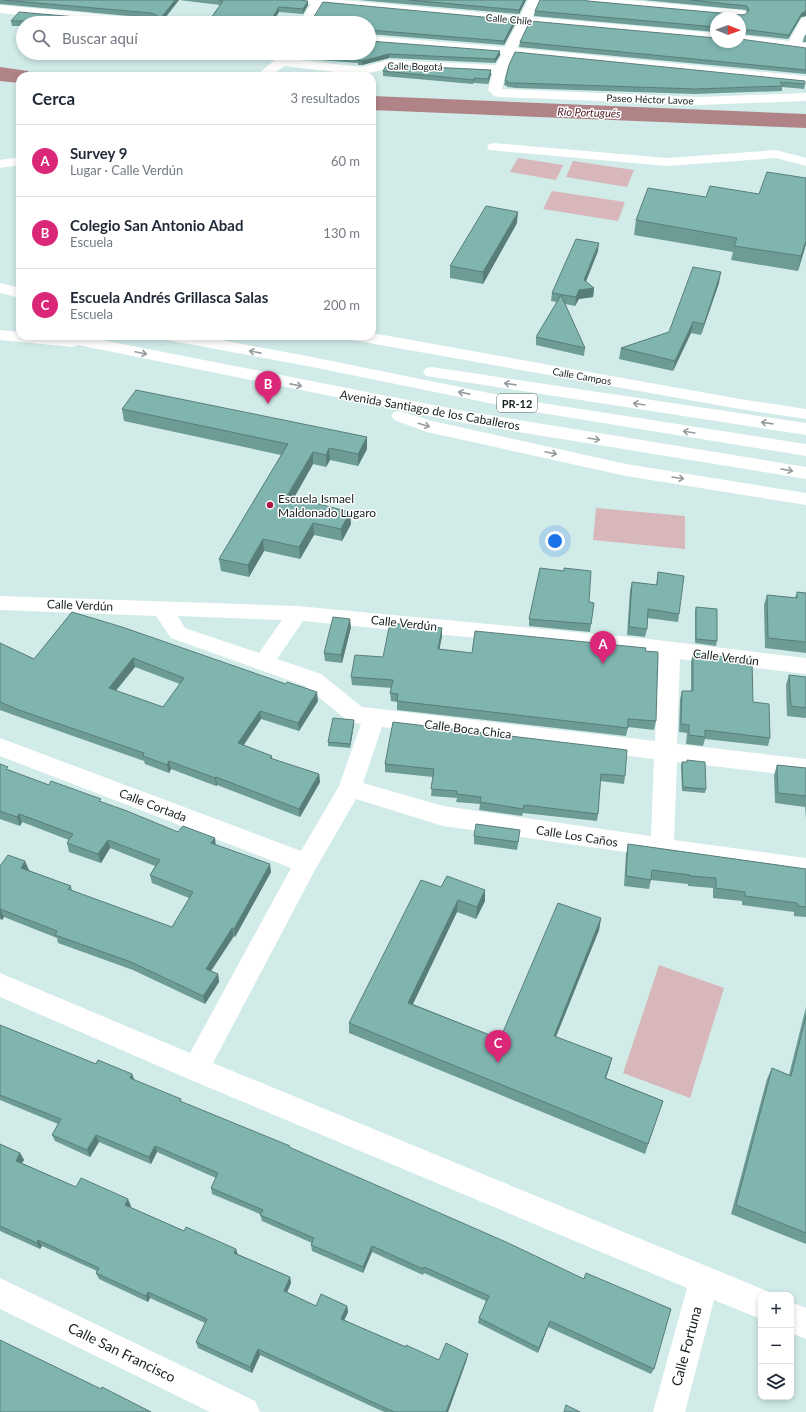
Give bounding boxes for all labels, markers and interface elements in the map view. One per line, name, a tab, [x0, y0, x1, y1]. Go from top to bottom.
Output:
street label: Calle Chile	[485, 11, 533, 27]
north arrow	[710, 12, 746, 48]
search box	[16, 16, 376, 60]
icon: search	[30, 27, 52, 49]
text: Buscar aquí	[62, 29, 138, 47]
street label: Calle Bogotá	[387, 60, 443, 72]
text: Cerca	[32, 88, 75, 109]
text: 3 resultados	[290, 90, 360, 106]
street label: Paseo Héctor Lavoe	[606, 91, 694, 107]
water label: Río Portugués	[557, 104, 621, 120]
text: Survey 9	[70, 144, 128, 162]
text: A	[40, 153, 50, 169]
text: 60 m	[331, 153, 360, 169]
text: Lugar · Calle Verdún	[70, 162, 183, 178]
text: Colegio San Antonio Abad	[70, 216, 243, 234]
text: B	[41, 225, 49, 241]
text: 130 m	[323, 225, 360, 241]
text: Escuela	[70, 234, 113, 250]
text: Escuela Andrés Grillasca Salas	[70, 288, 268, 306]
text: C	[41, 297, 49, 313]
text: 200 m	[323, 297, 360, 313]
text: Escuela	[70, 306, 113, 322]
one-way arrow	[249, 347, 262, 355]
one-way arrow	[135, 349, 148, 357]
street label: Calle Campos	[552, 365, 612, 387]
pin: B	[255, 371, 281, 404]
one-way arrow	[504, 380, 517, 388]
one-way arrow	[289, 381, 302, 389]
street label: Avenida Santiago de los Caballeros	[339, 387, 521, 433]
one-way arrow	[458, 389, 471, 397]
road number: PR-12	[497, 394, 537, 412]
one-way arrow	[633, 399, 646, 407]
one-way arrow	[761, 419, 774, 427]
one-way arrow	[417, 422, 430, 429]
one-way arrow	[683, 428, 696, 436]
one-way arrow	[587, 435, 600, 443]
one-way arrow	[544, 450, 557, 458]
one-way arrow	[781, 466, 794, 474]
one-way arrow	[672, 474, 685, 482]
place label: Escuela Ismael Maldonado Lugaro	[278, 491, 376, 520]
marker: Escuela Ismael Maldonado Lugaro	[265, 500, 275, 510]
your location	[545, 531, 565, 551]
street label: Calle Verdún	[47, 596, 113, 614]
street label: Calle Verdún	[370, 612, 438, 634]
pin: A	[590, 631, 616, 664]
street label: Calle Verdún	[692, 646, 760, 668]
street label: Calle Boca Chica	[424, 716, 512, 742]
street label: Calle Cortada	[117, 785, 189, 825]
street label: Calle Los Caños	[535, 822, 619, 850]
pin: C	[485, 1030, 511, 1063]
map controls	[758, 1292, 794, 1400]
button: +	[758, 1292, 794, 1328]
street label: Calle Fortuna	[667, 1304, 705, 1388]
street label: Calle San Francisco	[66, 1319, 179, 1385]
button: −	[758, 1328, 794, 1364]
button: layers	[758, 1364, 794, 1400]

